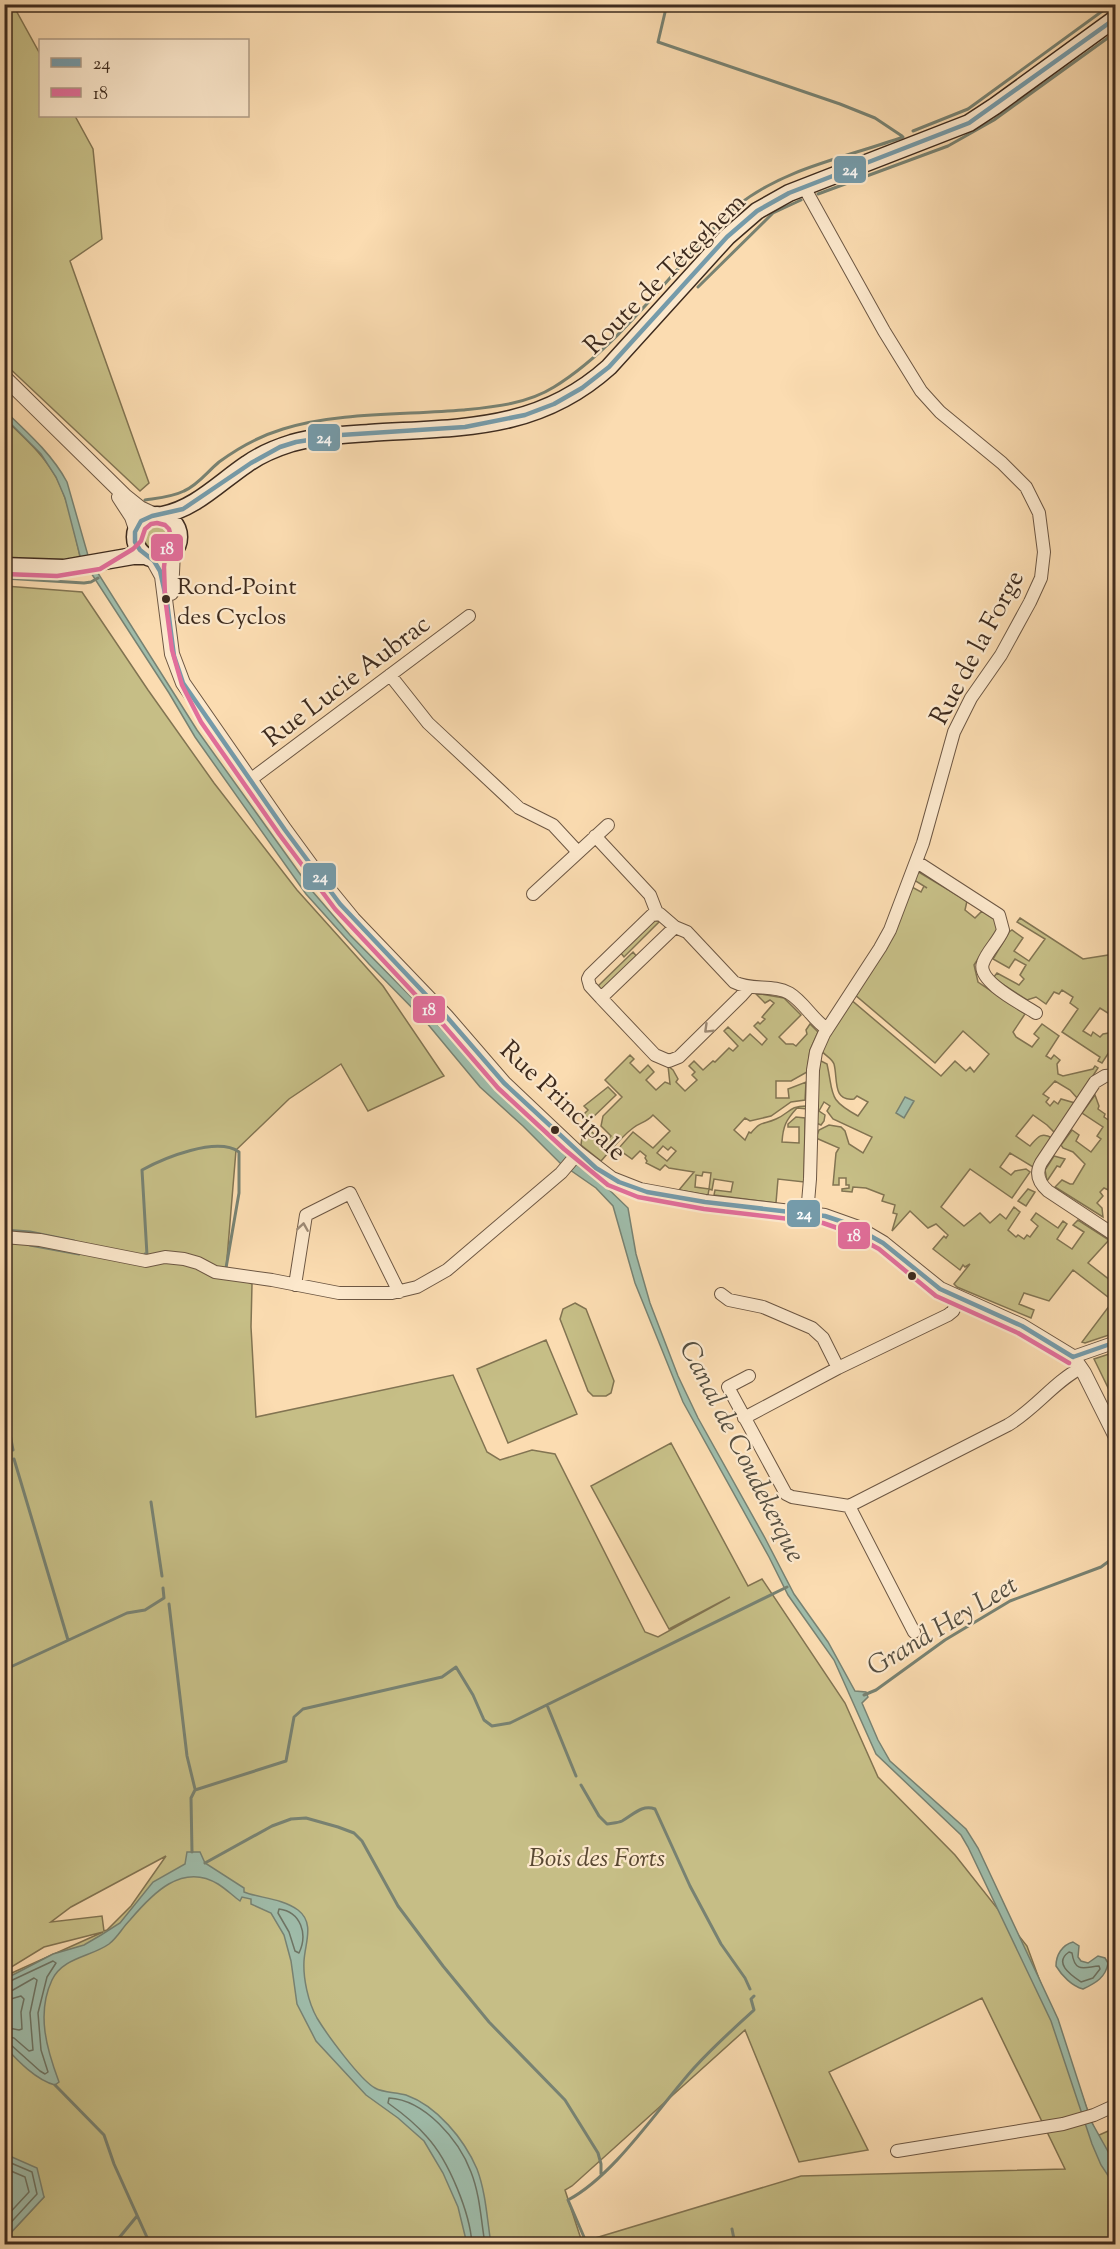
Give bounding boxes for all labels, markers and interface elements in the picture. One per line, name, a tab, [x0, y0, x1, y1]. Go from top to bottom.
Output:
legend	[39, 39, 249, 117]
text: 24	[93, 52, 111, 78]
text: 18	[93, 82, 108, 108]
line badge: 24	[833, 155, 867, 184]
text: 24	[842, 160, 858, 183]
street label: Route de Téteghem	[576, 185, 755, 364]
line badge: 24	[307, 423, 341, 452]
text: 24	[316, 428, 332, 451]
line badge: 18	[150, 533, 184, 562]
text: 18	[160, 539, 174, 562]
street label: Rue de la Forge	[922, 564, 1034, 732]
place label: Rond-Point des Cyclos	[177, 571, 297, 635]
marker: Rond-Point des Cyclos	[160, 593, 172, 605]
street label: Rue Lucie Aubrac	[256, 607, 439, 757]
line badge: 24	[302, 862, 337, 891]
text: 24	[312, 867, 328, 890]
line badge: 18	[412, 995, 446, 1024]
text: 18	[422, 1000, 436, 1023]
one-way arrow	[705, 1021, 716, 1032]
street label: Rue Principale	[491, 1033, 634, 1170]
unlabelled marker	[549, 1124, 561, 1136]
line badge: 24	[786, 1199, 821, 1228]
text: 24	[796, 1204, 812, 1227]
line badge: 18	[837, 1221, 871, 1250]
one-way arrow	[296, 1222, 309, 1232]
text: 18	[847, 1226, 861, 1249]
unlabelled marker	[906, 1270, 918, 1282]
water label: Canal de Coudekerque	[668, 1334, 814, 1570]
water label: Grand Hey Leet	[861, 1567, 1026, 1687]
park label: Bois des Forts	[529, 1841, 665, 1878]

